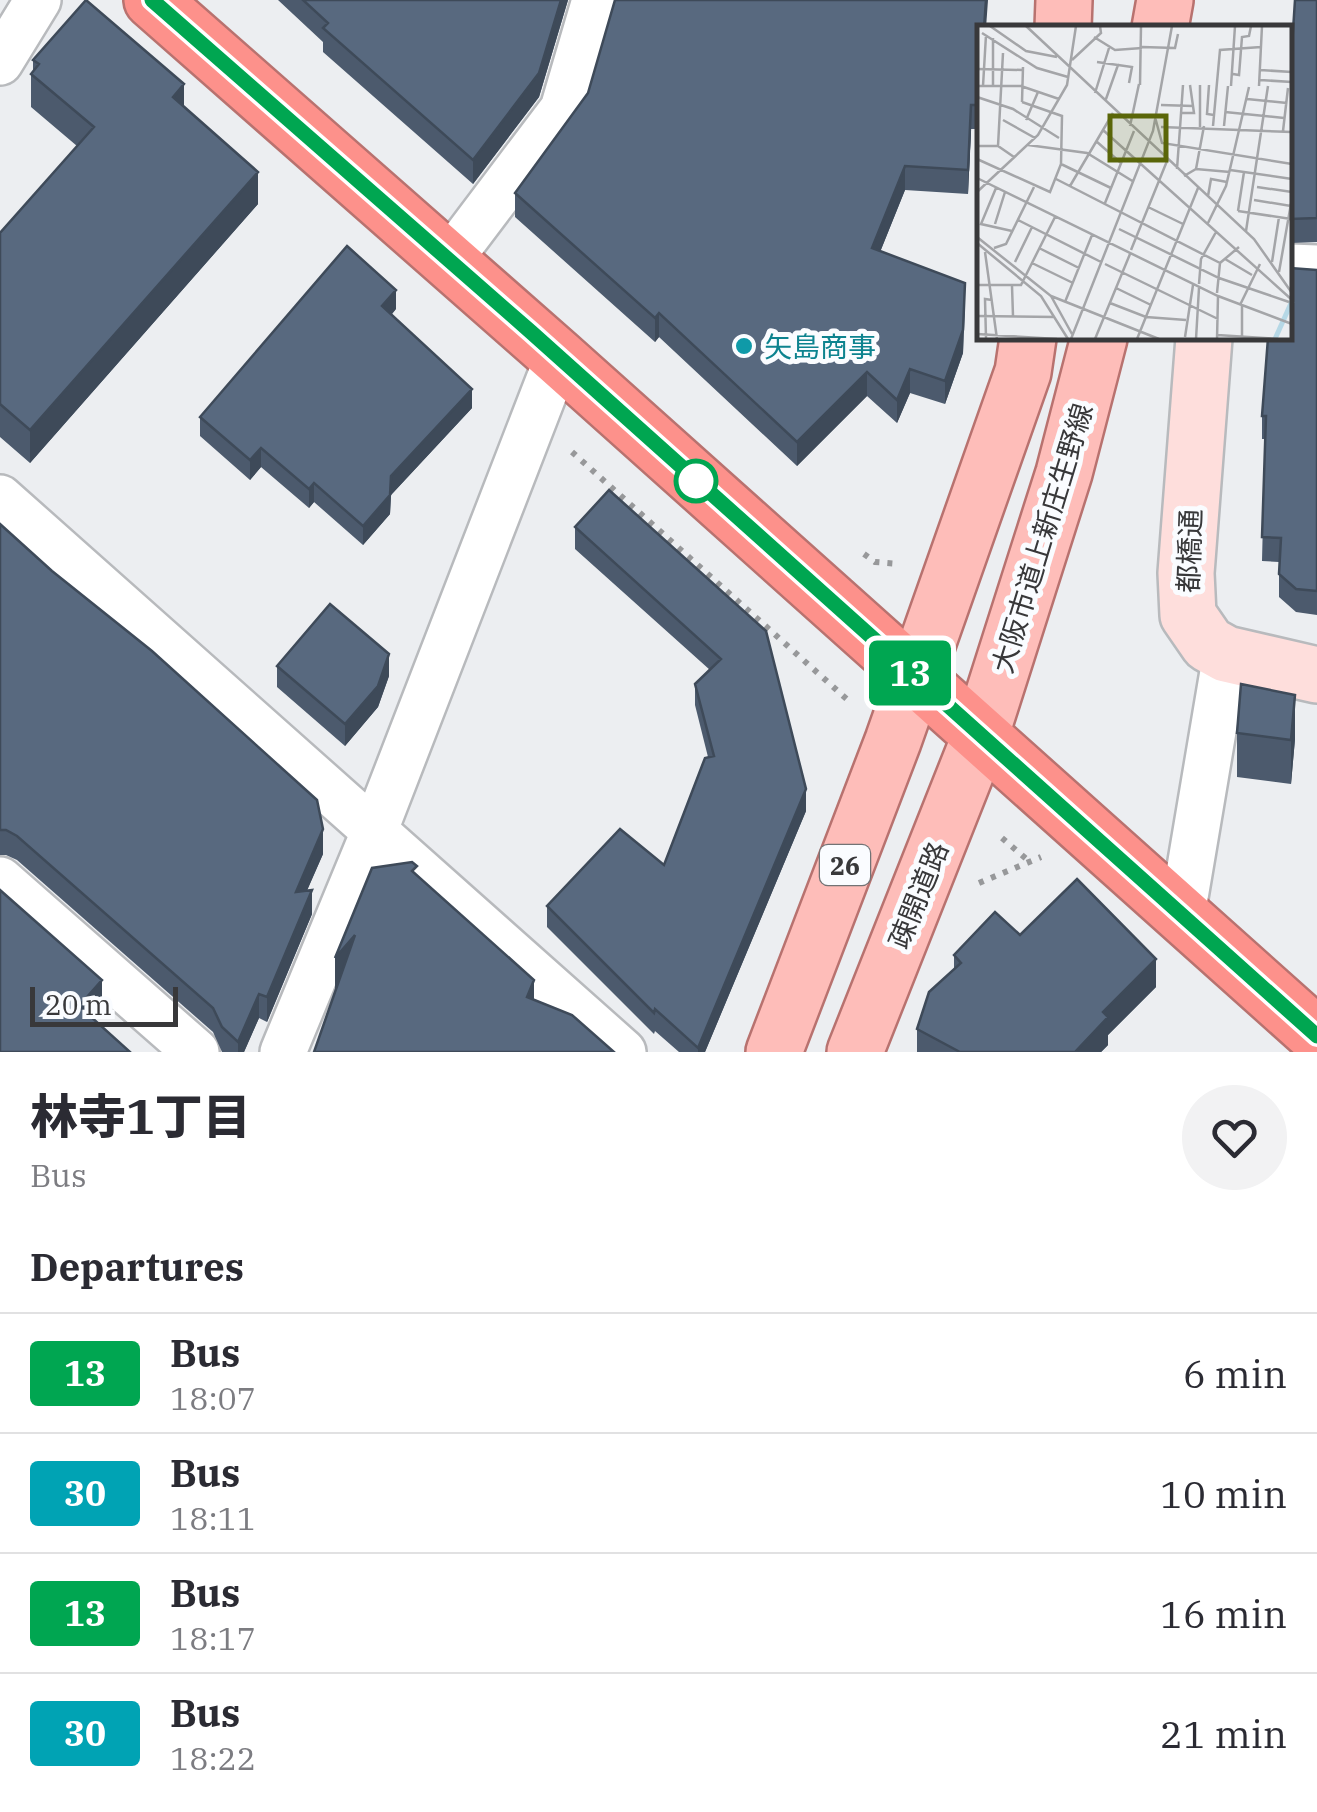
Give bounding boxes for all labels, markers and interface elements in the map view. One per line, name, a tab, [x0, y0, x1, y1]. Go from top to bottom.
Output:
inset map	[977, 25, 1292, 340]
place label: 矢島商事	[764, 328, 876, 365]
marker: 矢島商事	[733, 335, 755, 357]
street label: 大阪市道上新庄生野線	[983, 399, 1101, 677]
unlabelled marker	[675, 460, 717, 502]
street label: 都橋通	[1169, 508, 1209, 594]
line badge: 13	[865, 640, 955, 706]
text: 13	[889, 650, 931, 696]
street label: 疎開道路	[880, 836, 956, 954]
road number: 26	[820, 845, 870, 885]
scale bar	[30, 982, 178, 1026]
text: 20 m	[45, 986, 112, 1023]
text: 林寺1丁目	[30, 1085, 251, 1147]
button: heart	[1182, 1085, 1287, 1190]
text: Bus	[30, 1154, 87, 1196]
text: Departures	[30, 1242, 244, 1291]
text: Bus	[170, 1328, 240, 1377]
text: 6 min	[1183, 1349, 1287, 1398]
text: 13	[64, 1350, 106, 1396]
text: 18:07	[170, 1377, 256, 1419]
text: Bus	[170, 1448, 240, 1497]
text: 10 min	[1160, 1469, 1287, 1518]
text: 30	[64, 1470, 106, 1516]
text: 18:11	[170, 1497, 256, 1539]
text: Bus	[170, 1568, 240, 1617]
text: 16 min	[1160, 1589, 1287, 1638]
text: 13	[64, 1590, 106, 1636]
text: 18:17	[170, 1617, 256, 1659]
text: Bus	[170, 1688, 240, 1737]
text: 21 min	[1160, 1709, 1287, 1758]
text: 30	[64, 1710, 106, 1756]
text: 18:22	[170, 1737, 256, 1779]

